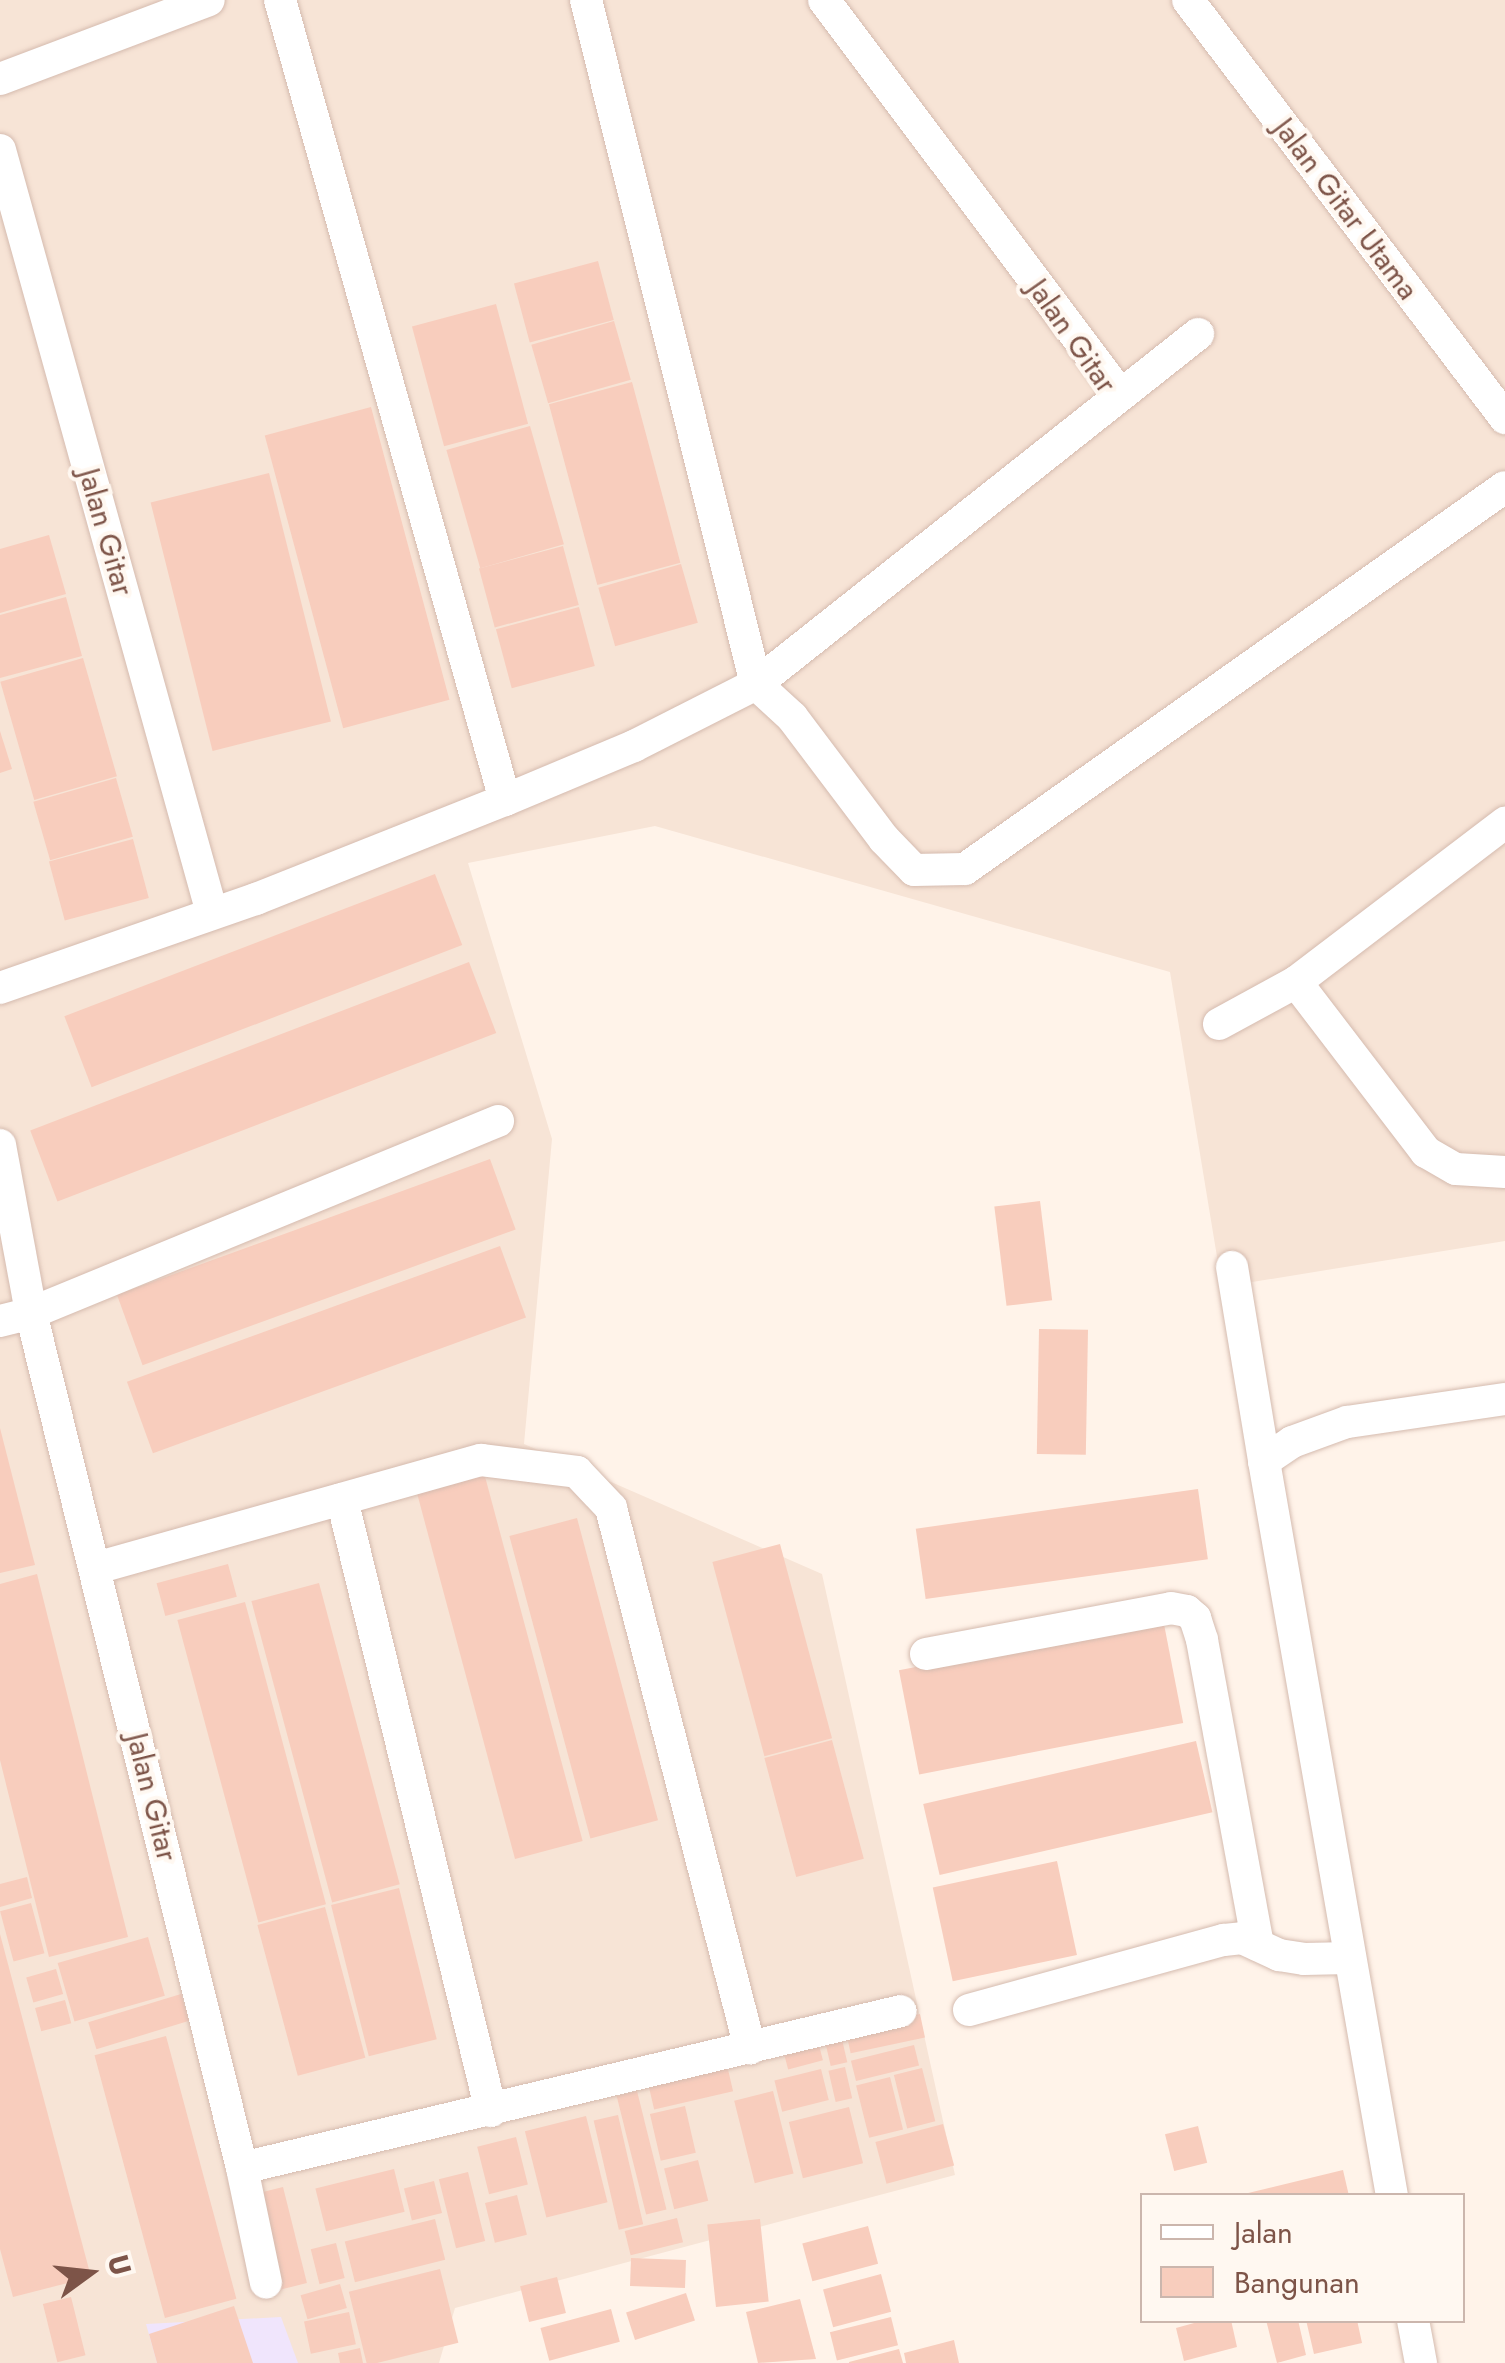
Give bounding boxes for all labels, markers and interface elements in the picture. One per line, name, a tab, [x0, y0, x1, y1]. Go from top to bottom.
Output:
street label: Jalan Gitar Utama	[1266, 111, 1426, 307]
street label: Jalan Gitar	[1020, 272, 1124, 400]
street label: Jalan Gitar	[71, 464, 141, 600]
street label: Jalan Gitar	[119, 1729, 185, 1865]
legend	[1140, 2193, 1465, 2323]
text: Jalan	[1234, 2211, 1293, 2254]
north arrow	[40, 2223, 140, 2323]
text: U	[97, 2250, 142, 2280]
text: Bangunan	[1234, 2261, 1360, 2304]

